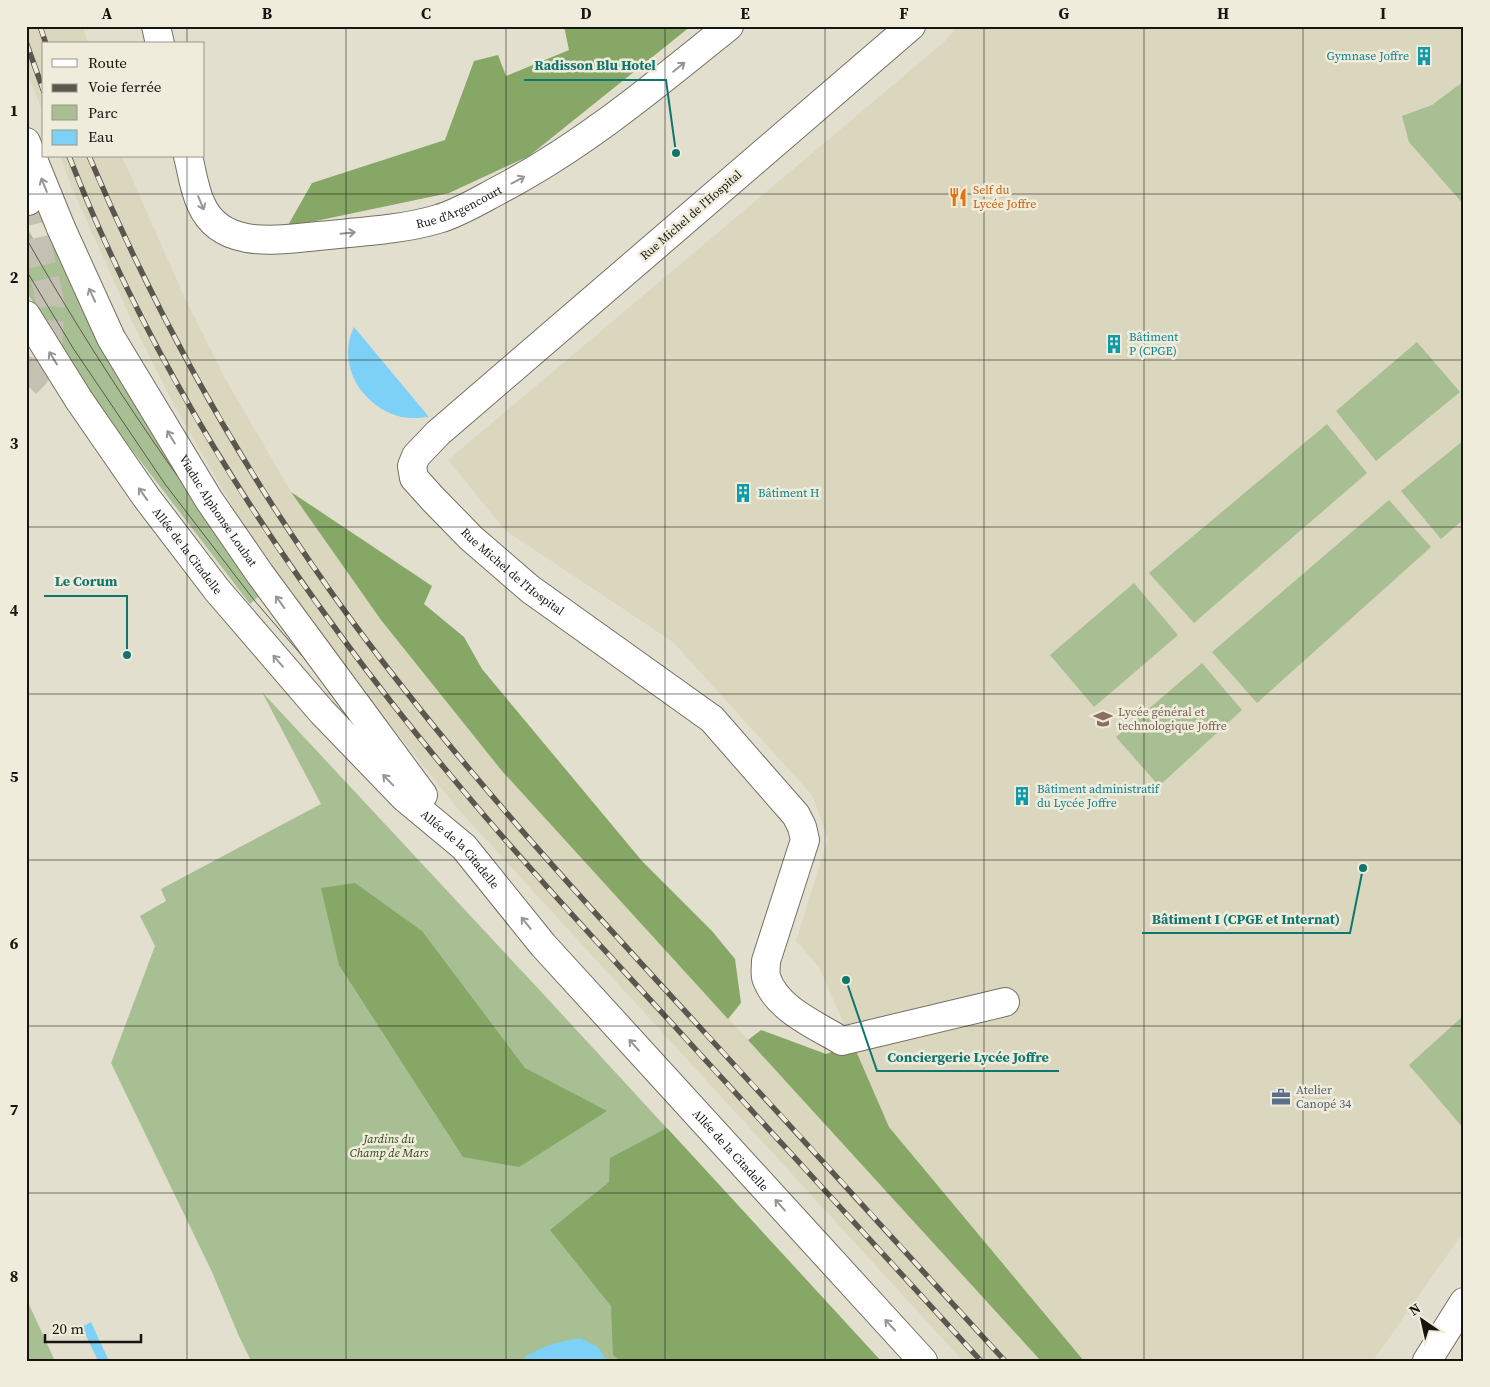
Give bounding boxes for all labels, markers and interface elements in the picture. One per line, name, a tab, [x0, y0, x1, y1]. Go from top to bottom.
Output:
text: A	[102, 2, 113, 24]
text: B	[262, 2, 273, 24]
text: C	[421, 2, 431, 24]
text: D	[580, 2, 592, 24]
text: E	[740, 2, 750, 24]
text: F	[899, 2, 909, 24]
text: G	[1059, 2, 1070, 24]
text: H	[1217, 2, 1229, 24]
text: I	[1380, 2, 1386, 24]
legend	[42, 42, 205, 158]
building icon: Gymnase Joffre	[1413, 45, 1435, 67]
place label: Gymnase Joffre	[1327, 48, 1409, 64]
callout: Radisson Blu Hotel	[524, 51, 666, 80]
text: Route	[88, 52, 127, 73]
text: Radisson Blu Hotel	[534, 55, 656, 75]
one-way arrow	[672, 61, 685, 72]
text: Voie ferrée	[88, 76, 162, 97]
text: 1	[10, 99, 18, 121]
text: Parc	[88, 102, 118, 123]
text: Eau	[88, 126, 114, 147]
street label: Rue Michel de l'Hospital	[637, 166, 745, 264]
one-way arrow	[510, 175, 525, 184]
one-way arrow	[38, 178, 48, 193]
street label: Rue d'Argencourt	[415, 182, 505, 232]
place label: Self du Lycée Joffre	[973, 182, 1036, 212]
restaurant icon: Self du Lycée Joffre	[947, 186, 969, 208]
one-way arrow	[197, 195, 207, 210]
one-way arrow	[340, 228, 356, 238]
text: 2	[10, 266, 19, 288]
one-way arrow	[87, 288, 96, 303]
place label: Bâtiment P (CPGE)	[1129, 329, 1178, 359]
building icon: Bâtiment P (CPGE)	[1103, 333, 1125, 355]
one-way arrow	[48, 352, 58, 366]
one-way arrow	[165, 430, 175, 444]
text: 3	[10, 432, 19, 454]
street label: Viaduc Alphonse Loubat	[175, 452, 261, 570]
building icon: Bâtiment H	[732, 482, 754, 504]
place label: Bâtiment H	[758, 485, 819, 501]
one-way arrow	[138, 487, 148, 501]
street label: Allée de la Citadelle	[149, 504, 225, 598]
street label: Rue Michel de l'Hospital	[457, 524, 568, 619]
callout: Le Corum	[44, 567, 127, 596]
text: Le Corum	[55, 571, 118, 591]
one-way arrow	[275, 595, 285, 609]
text: 4	[10, 599, 19, 621]
one-way arrow	[273, 654, 284, 667]
place label: Lycée général et technologique Joffre	[1118, 704, 1227, 734]
school or university icon: Lycée général et technologique Joffre	[1092, 708, 1114, 730]
text: 5	[10, 765, 19, 787]
one-way arrow	[382, 774, 394, 787]
place label: Bâtiment administratif du Lycée Joffre	[1037, 781, 1161, 811]
building icon: Bâtiment administratif du Lycée Joffre	[1011, 785, 1033, 807]
street label: Allée de la Citadelle	[417, 806, 503, 892]
callout: Bâtiment I (CPGE et Internat)	[1142, 904, 1350, 933]
text: Bâtiment I (CPGE et Internat)	[1152, 909, 1340, 929]
one-way arrow	[520, 917, 531, 930]
text: 6	[10, 932, 19, 954]
one-way arrow	[628, 1038, 640, 1051]
callout: Conciergerie Lycée Joffre	[877, 1042, 1059, 1071]
text: Conciergerie Lycée Joffre	[887, 1047, 1049, 1067]
place label: Atelier Canopé 34	[1296, 1082, 1351, 1112]
office icon: Atelier Canopé 34	[1270, 1086, 1292, 1108]
text: 7	[10, 1098, 19, 1120]
street label: Allée de la Citadelle	[689, 1106, 772, 1195]
park label: Jardins du Champ de Mars	[350, 1131, 429, 1161]
one-way arrow	[774, 1199, 786, 1212]
text: 8	[10, 1265, 18, 1287]
north arrow	[1398, 1294, 1448, 1344]
text: N	[1405, 1298, 1425, 1320]
scale bar	[45, 1312, 141, 1344]
text: 20 m	[52, 1318, 84, 1339]
one-way arrow	[884, 1319, 896, 1331]

